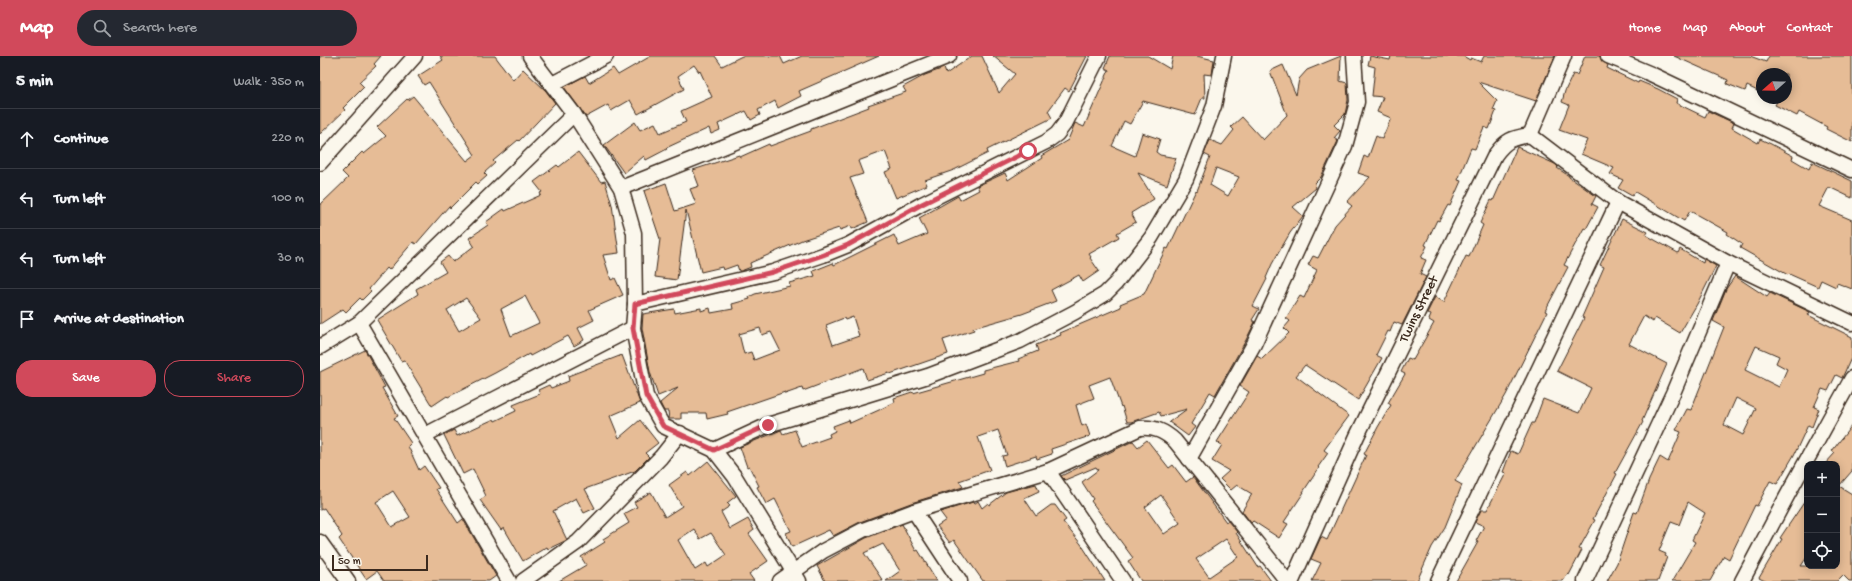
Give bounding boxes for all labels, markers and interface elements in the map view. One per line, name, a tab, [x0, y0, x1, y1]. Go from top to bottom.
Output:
search box	[77, 10, 357, 46]
text: Map	[20, 17, 53, 40]
icon: search	[91, 17, 113, 39]
text: Search here	[123, 19, 197, 37]
text: Home	[1629, 20, 1661, 37]
text: Map	[1683, 20, 1707, 37]
text: About	[1729, 20, 1765, 37]
text: Contact	[1787, 20, 1832, 37]
north arrow	[1756, 68, 1792, 104]
text: 5 min	[16, 72, 53, 92]
text: Walk · 350 m	[234, 75, 304, 90]
icon: ahead	[16, 128, 38, 150]
text: Continue	[54, 130, 108, 148]
text: 220 m	[272, 131, 304, 146]
route start	[1019, 142, 1037, 160]
icon: left	[16, 188, 38, 210]
text: Turn left	[54, 190, 105, 208]
text: 100 m	[272, 191, 304, 206]
icon: left	[16, 248, 38, 270]
text: Turn left	[54, 250, 105, 268]
text: 30 m	[278, 251, 304, 266]
street label: Twins Street	[1395, 272, 1443, 346]
icon: arrive	[16, 308, 38, 330]
text: Arrive at destination	[54, 310, 184, 328]
button: Save	[16, 360, 156, 397]
button: Share	[164, 360, 304, 397]
route end	[759, 416, 777, 434]
map controls	[1804, 461, 1840, 569]
button: +	[1804, 461, 1840, 497]
button: −	[1804, 497, 1840, 533]
button: locate	[1804, 533, 1840, 569]
scale bar	[332, 553, 428, 572]
text: 50 m	[338, 556, 360, 568]

